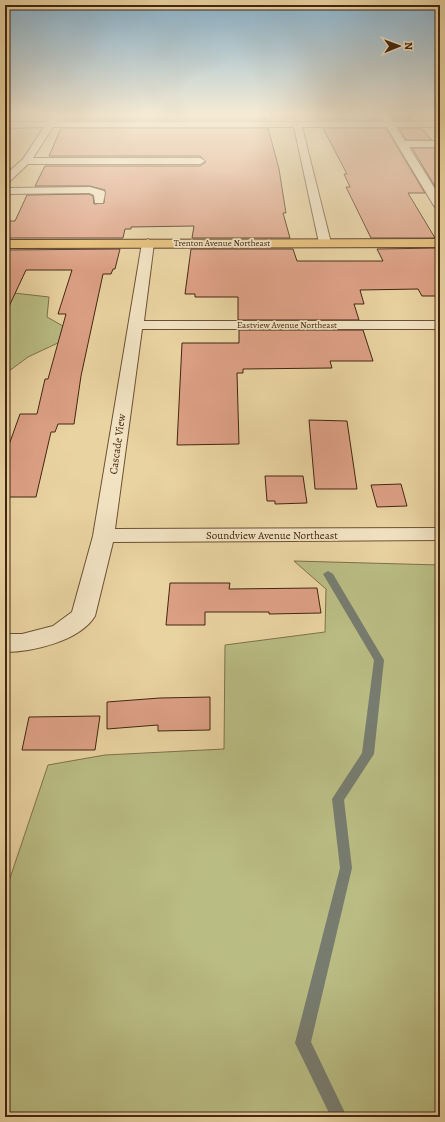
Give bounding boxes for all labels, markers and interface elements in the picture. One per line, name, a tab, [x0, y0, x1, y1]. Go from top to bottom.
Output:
north arrow	[379, 26, 419, 66]
text: N	[401, 42, 416, 50]
street label: Trenton Avenue Northeast	[174, 237, 270, 249]
street label: Eastview Avenue Northeast	[237, 319, 337, 331]
street label: Cascade View	[106, 412, 129, 475]
street label: Soundview Avenue Northeast	[206, 528, 338, 543]

